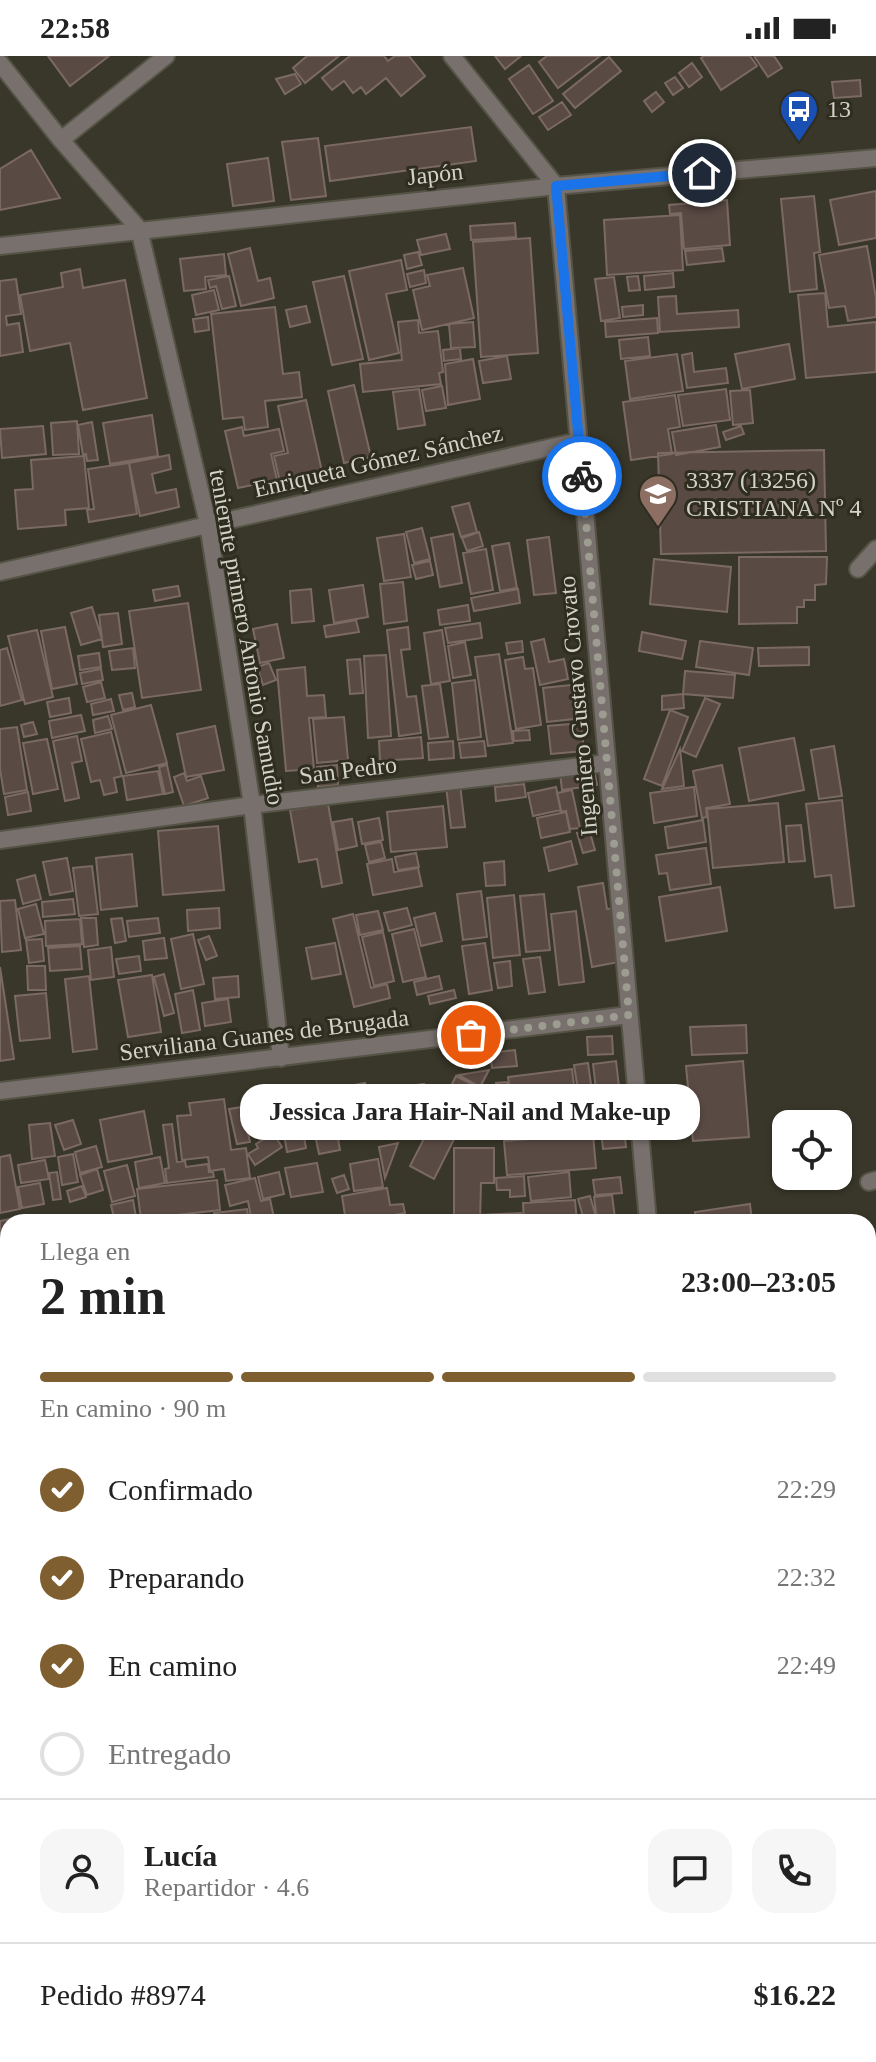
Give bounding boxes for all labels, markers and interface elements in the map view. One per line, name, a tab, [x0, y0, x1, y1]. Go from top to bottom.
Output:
text: 22:58	[40, 11, 110, 44]
bus stop icon: 13	[778, 88, 820, 143]
place label: 13	[827, 96, 851, 122]
pin	[668, 139, 736, 207]
icon: home	[680, 151, 724, 195]
street label: Japón	[406, 158, 464, 190]
street label: Enriqueta Gómez Sánchez	[251, 420, 505, 502]
courier	[542, 436, 622, 516]
icon: bike	[560, 454, 604, 498]
street label: teniernte primero Antonio Samudio	[205, 467, 289, 807]
place label: 3337 (13256) CRISTIANA Nº 4	[686, 467, 861, 521]
school or university icon: 3337 (13256) CRISTIANA Nº 4	[637, 473, 679, 528]
street label: Ingeniero Gustavo Crovato	[554, 575, 602, 837]
street label: San Pedro	[298, 751, 398, 789]
pin	[437, 1001, 505, 1069]
street label: Serviliana Guanes de Brugada	[118, 1004, 410, 1066]
icon: bag	[449, 1013, 493, 1057]
callout: Jessica Jara Hair-Nail and Make-up	[241, 1083, 701, 1139]
text: Jessica Jara Hair-Nail and Make-up	[269, 1097, 671, 1126]
map controls	[772, 1110, 852, 1190]
button: locate	[772, 1110, 852, 1190]
text: Llega en	[40, 1237, 130, 1266]
text: 23:00–23:05	[681, 1265, 836, 1298]
text: 2 min	[40, 1268, 166, 1325]
text: En camino · 90 m	[40, 1394, 226, 1423]
icon: check	[40, 1468, 84, 1512]
text: Confirmado	[108, 1473, 253, 1506]
text: 22:29	[777, 1475, 836, 1504]
icon: check	[40, 1556, 84, 1600]
text: Preparando	[108, 1561, 245, 1594]
text: 22:32	[777, 1563, 836, 1592]
icon: check	[40, 1644, 84, 1688]
text: En camino	[108, 1649, 237, 1682]
text: 22:49	[777, 1651, 836, 1680]
text: Entregado	[108, 1737, 231, 1770]
button: person	[40, 1829, 124, 1913]
button: chat	[648, 1829, 732, 1913]
button: phone	[752, 1829, 836, 1913]
text: Lucía	[144, 1839, 217, 1872]
text: Repartidor · 4.6	[144, 1873, 309, 1902]
text: Pedido #8974	[40, 1978, 206, 2011]
text: $16.22	[754, 1978, 836, 2011]

